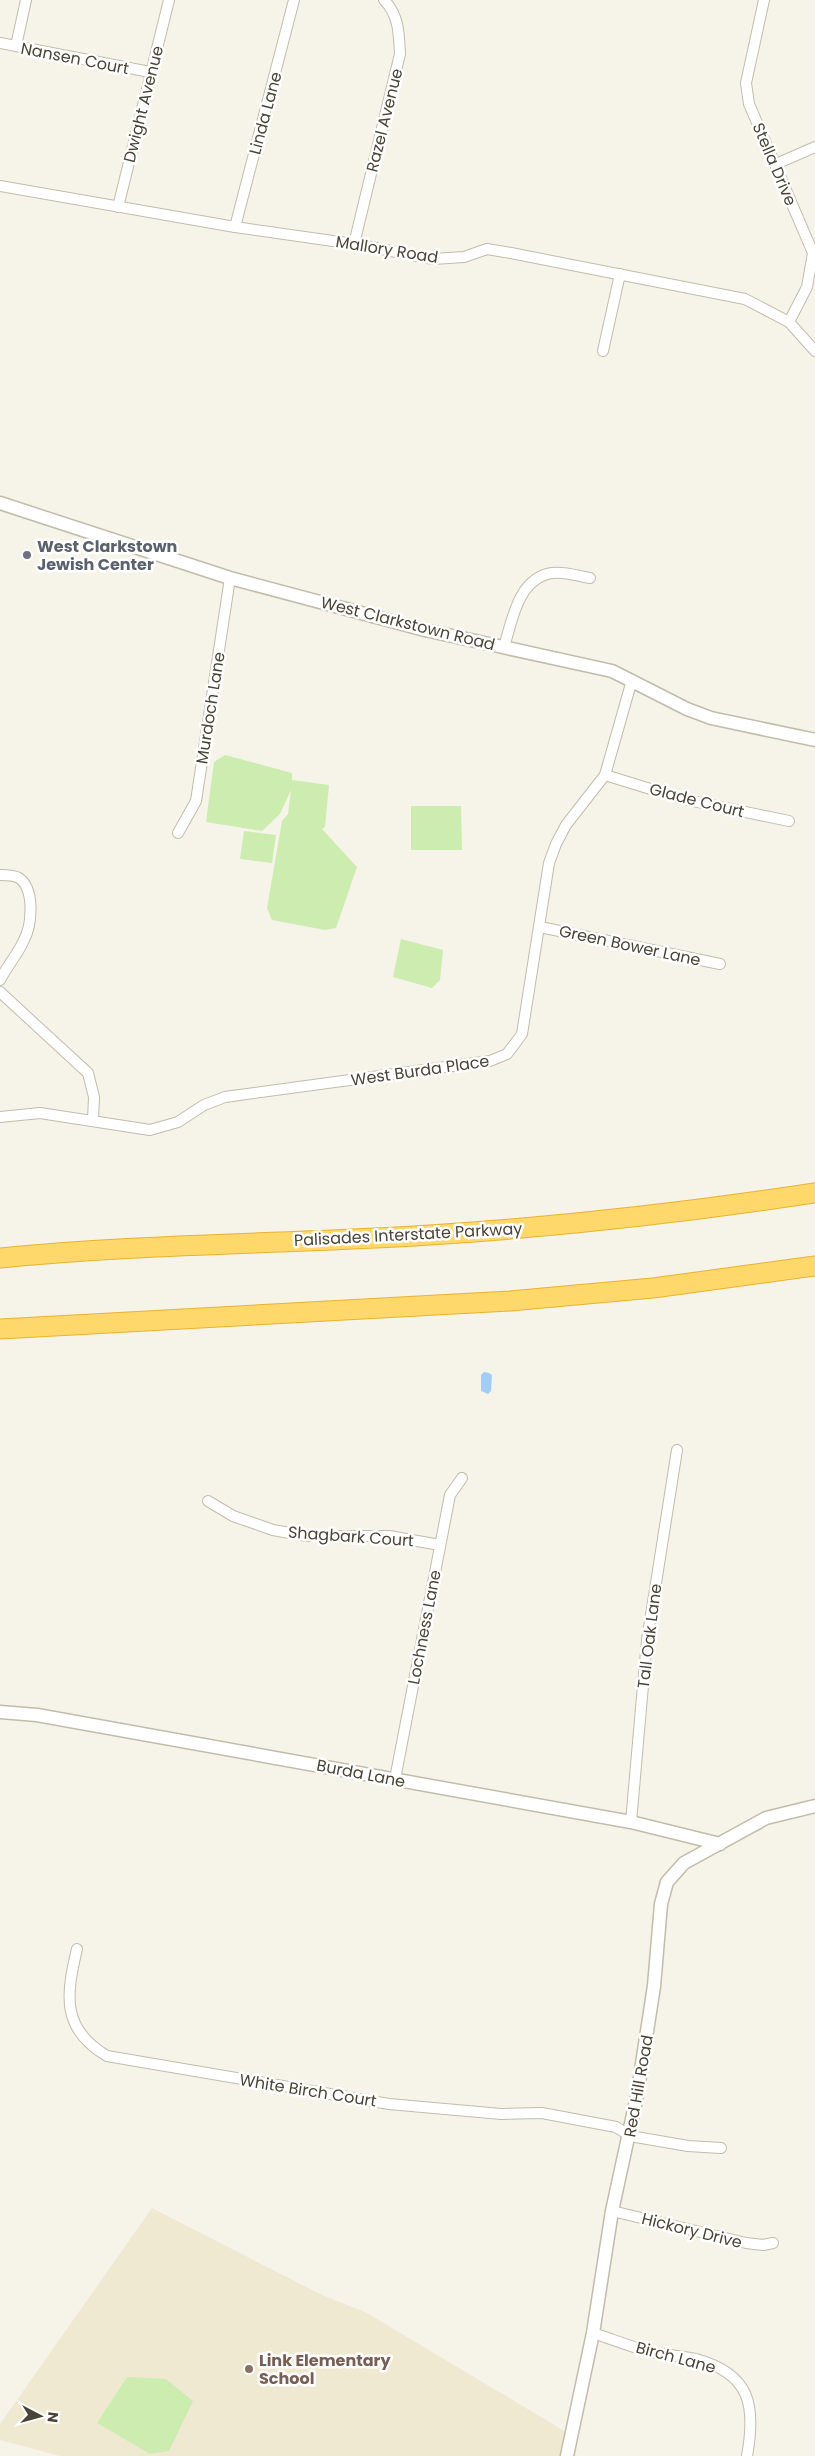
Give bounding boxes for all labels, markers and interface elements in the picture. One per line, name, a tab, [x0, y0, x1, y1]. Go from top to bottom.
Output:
street label: Nansen Court	[19, 37, 131, 80]
street label: Dwight Avenue	[118, 43, 169, 165]
street label: Razel Avenue	[360, 66, 408, 174]
street label: Linda Lane	[243, 69, 288, 157]
street label: Stella Drive	[747, 119, 802, 209]
street label: Mallory Road	[334, 230, 440, 269]
place label: West Clarkstown Jewish Center	[37, 535, 177, 576]
marker: West Clarkstown Jewish Center	[21, 549, 33, 561]
street label: West Clarkstown Road	[318, 591, 497, 656]
street label: Murdoch Lane	[190, 650, 231, 766]
street label: Glade Court	[647, 778, 747, 823]
street label: Green Bower Lane	[557, 919, 703, 972]
street label: West Burda Place	[349, 1049, 491, 1092]
street label: Palisades Interstate Parkway	[293, 1217, 523, 1252]
street label: Shagbark Court	[287, 1521, 415, 1552]
street label: Lochness Lane	[402, 1568, 447, 1686]
street label: Tall Oak Lane	[632, 1582, 667, 1690]
street label: Burda Lane	[315, 1754, 407, 1793]
street label: Red Hill Road	[618, 2033, 659, 2139]
street label: White Birch Court	[238, 2068, 378, 2113]
street label: Hickory Drive	[639, 2207, 744, 2254]
street label: Birch Lane	[633, 2336, 718, 2379]
place label: Link Elementary School	[259, 2349, 391, 2390]
marker: Link Elementary School	[243, 2363, 255, 2375]
north arrow	[15, 2391, 65, 2441]
text: N	[42, 2411, 63, 2424]

